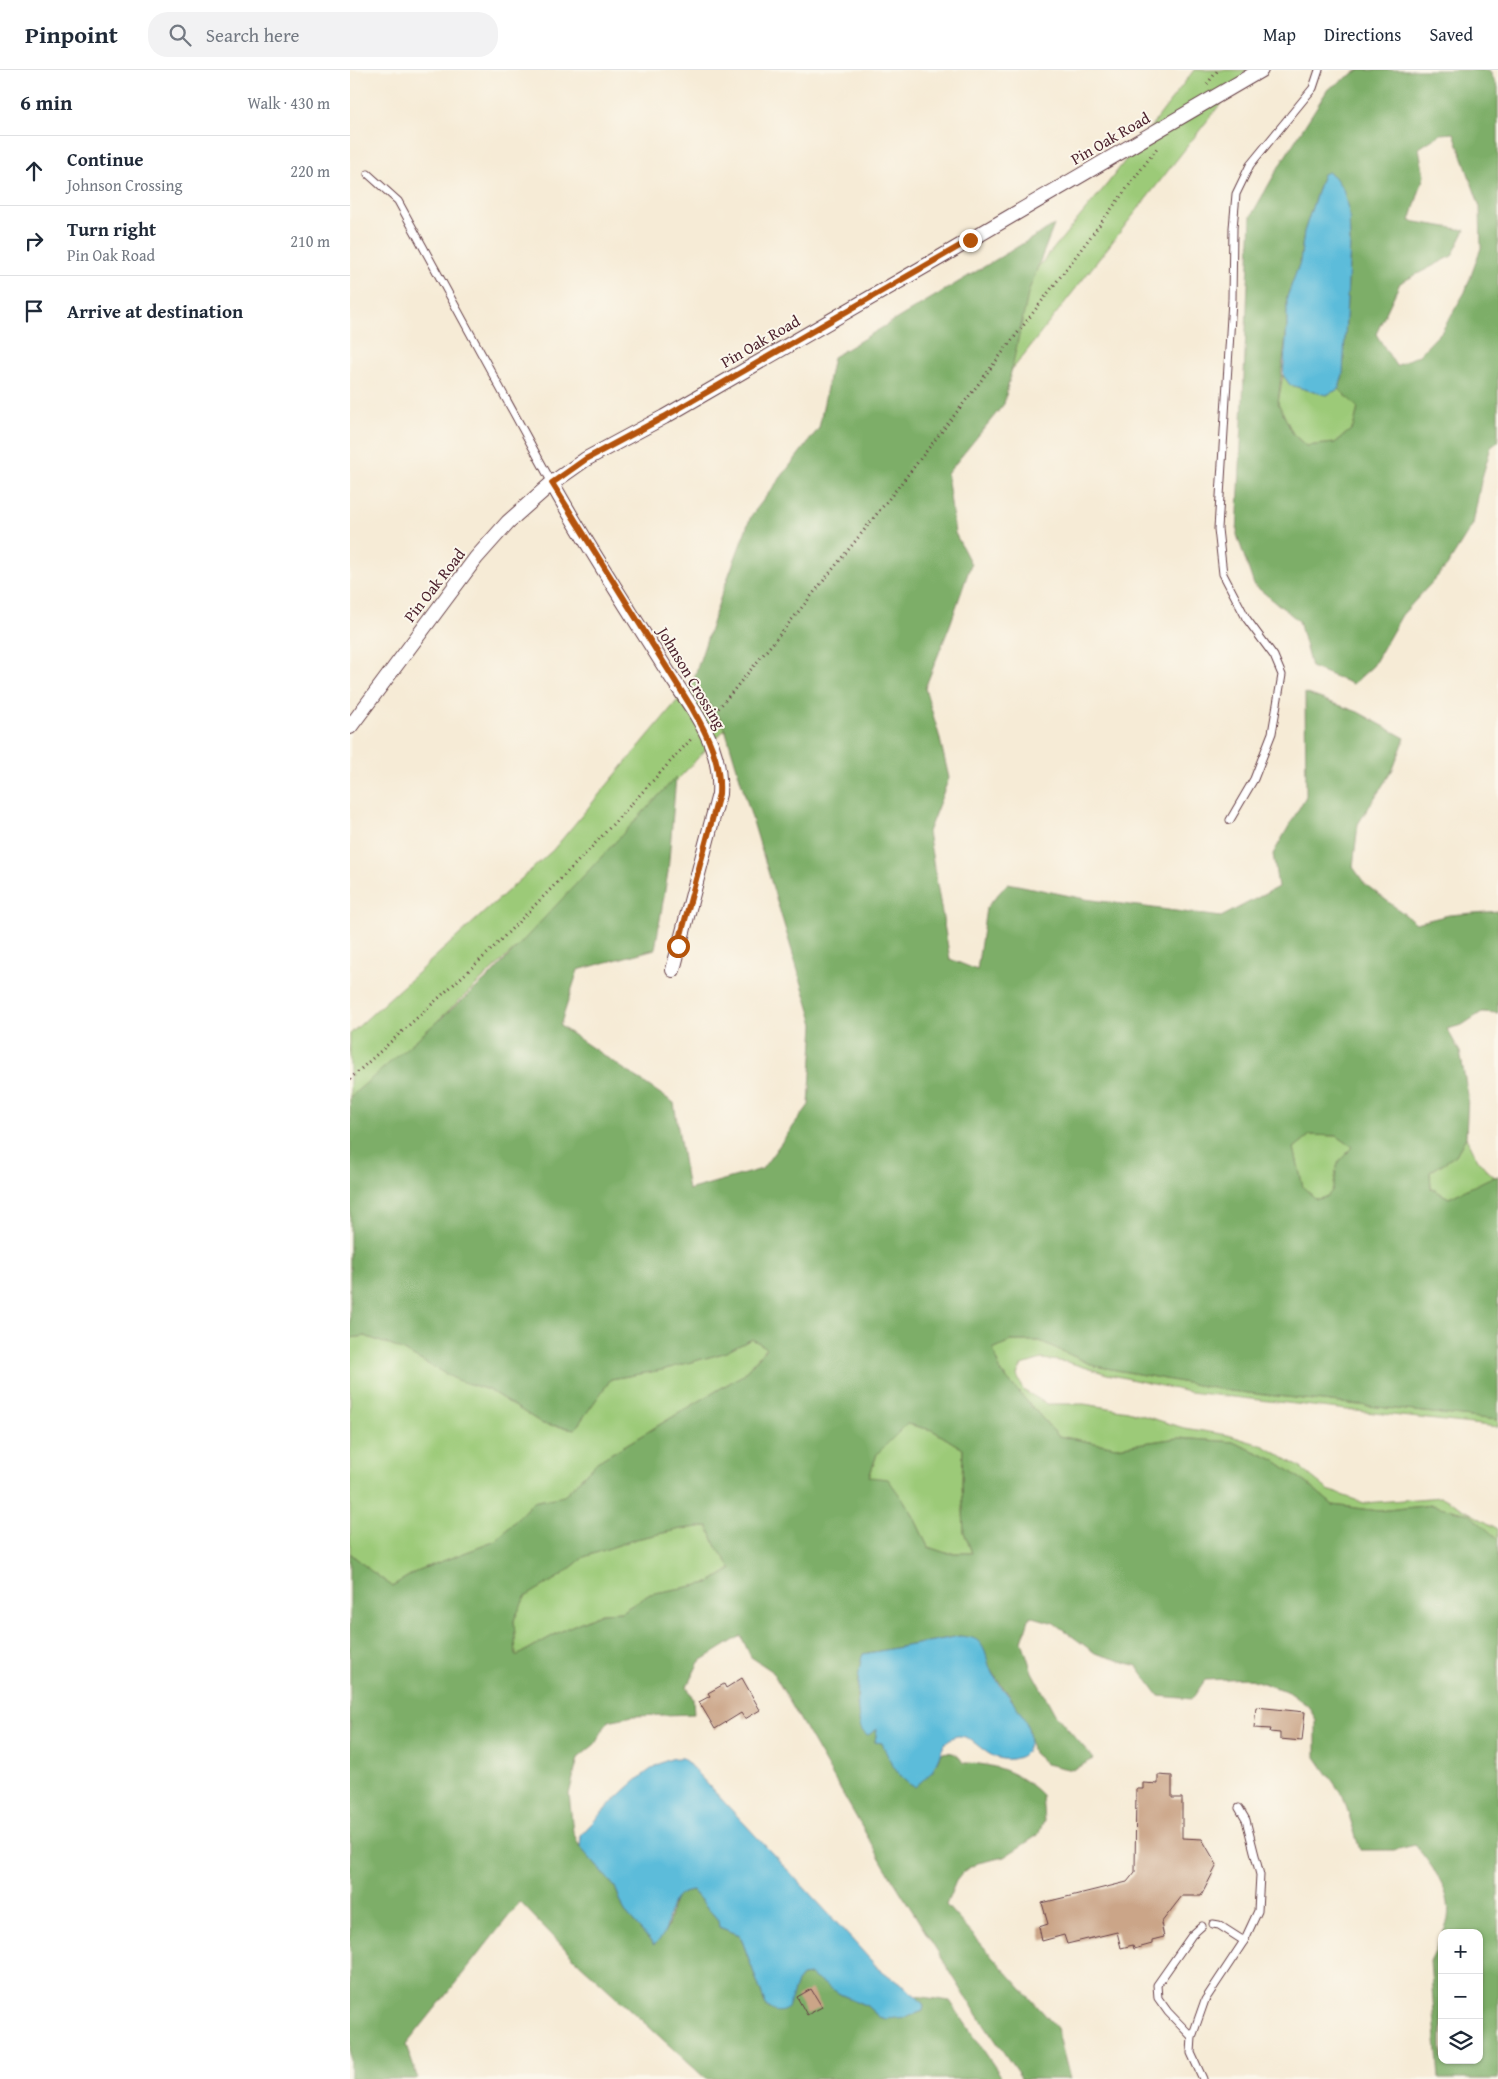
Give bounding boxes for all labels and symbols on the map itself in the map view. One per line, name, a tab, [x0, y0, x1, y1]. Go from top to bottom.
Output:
street label: Pin Oak Road	[1066, 105, 1155, 170]
route end	[959, 229, 982, 252]
street label: Pin Oak Road	[716, 308, 805, 373]
street label: Pin Oak Road	[397, 543, 471, 627]
street label: Johnson Crossing	[651, 621, 732, 734]
route start	[667, 935, 690, 958]

